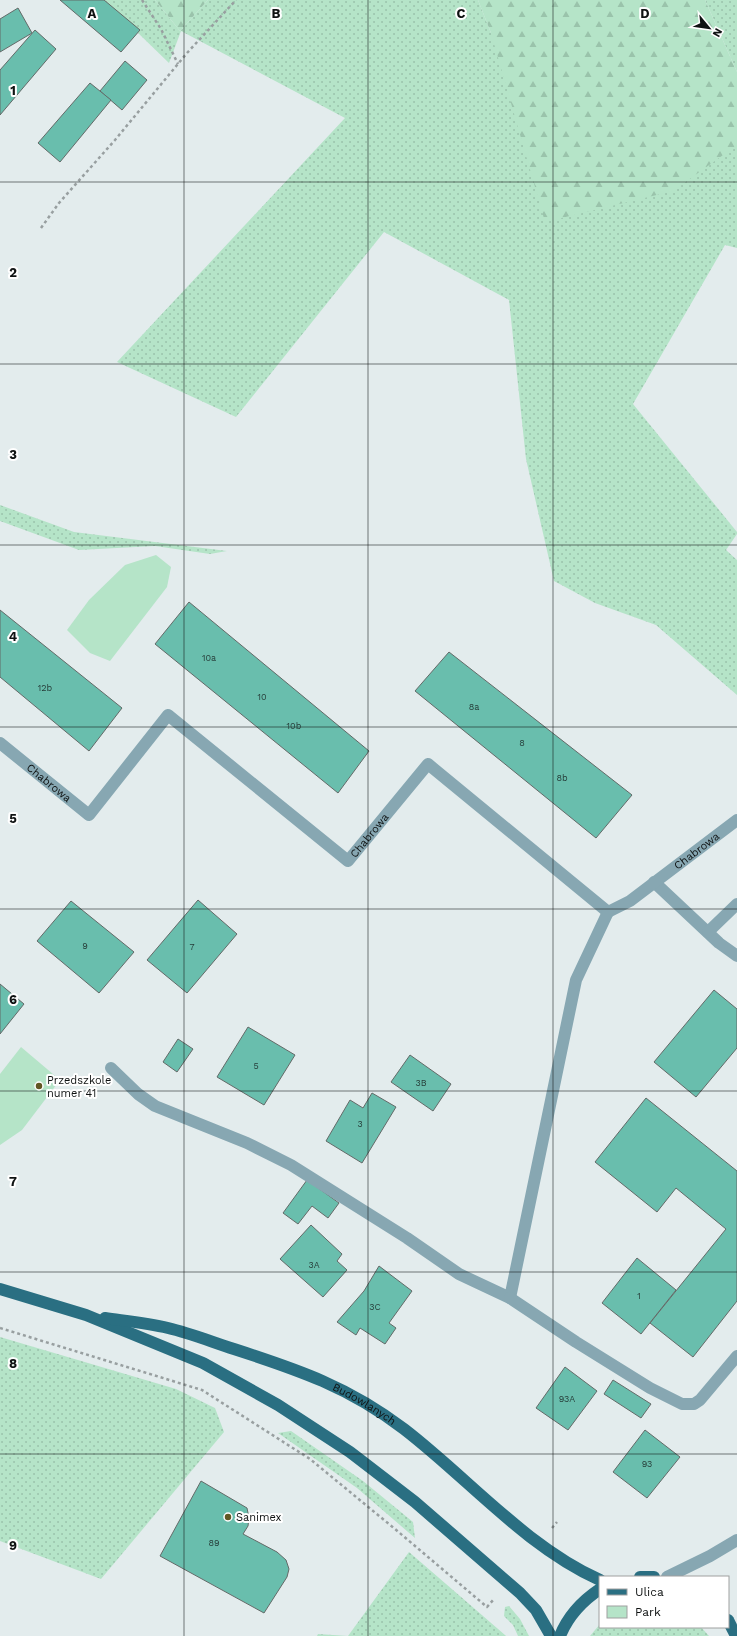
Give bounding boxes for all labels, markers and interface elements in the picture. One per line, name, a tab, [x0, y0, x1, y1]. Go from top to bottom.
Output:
text: A	[88, 6, 97, 21]
text: B	[272, 6, 281, 21]
text: C	[457, 6, 466, 21]
text: D	[640, 6, 650, 21]
north arrow	[689, 8, 729, 48]
text: N	[710, 26, 725, 39]
text: 1	[10, 83, 16, 98]
text: 2	[9, 265, 17, 280]
text: 3	[9, 447, 17, 462]
text: 4	[9, 629, 18, 644]
house number: 10a	[202, 653, 216, 663]
house number: 12b	[38, 683, 53, 693]
house number: 10	[257, 692, 267, 702]
house number: 8a	[469, 702, 479, 712]
house number: 10b	[287, 721, 302, 731]
house number: 8	[519, 738, 525, 748]
street label: Chabrowa	[24, 761, 74, 805]
house number: 8b	[556, 773, 568, 783]
text: 5	[9, 811, 17, 826]
street label: Chabrowa	[348, 811, 392, 860]
street label: Chabrowa	[672, 830, 722, 872]
house number: 9	[82, 941, 88, 951]
house number: 7	[189, 942, 195, 952]
text: 6	[9, 992, 17, 1007]
house number: 5	[253, 1061, 259, 1071]
place label: Przedszkole numer 41	[47, 1074, 111, 1100]
house number: 3B	[415, 1078, 427, 1088]
marker: Przedszkole numer 41	[34, 1081, 44, 1091]
house number: 3	[357, 1119, 363, 1129]
text: 7	[9, 1174, 17, 1189]
house number: 3A	[308, 1260, 320, 1270]
house number: 1	[637, 1291, 641, 1301]
house number: 3C	[369, 1302, 381, 1312]
text: 8	[9, 1356, 17, 1371]
street label: Budowlanych	[330, 1381, 398, 1428]
house number: 93A	[559, 1394, 575, 1404]
house number: 93	[642, 1459, 652, 1469]
place label: Sanimex	[236, 1511, 282, 1524]
marker: Sanimex	[223, 1512, 233, 1522]
text: 9	[9, 1538, 17, 1553]
house number: 89	[208, 1538, 220, 1548]
legend	[599, 1576, 729, 1628]
text: Ulica	[635, 1585, 664, 1599]
text: Park	[635, 1605, 661, 1619]

